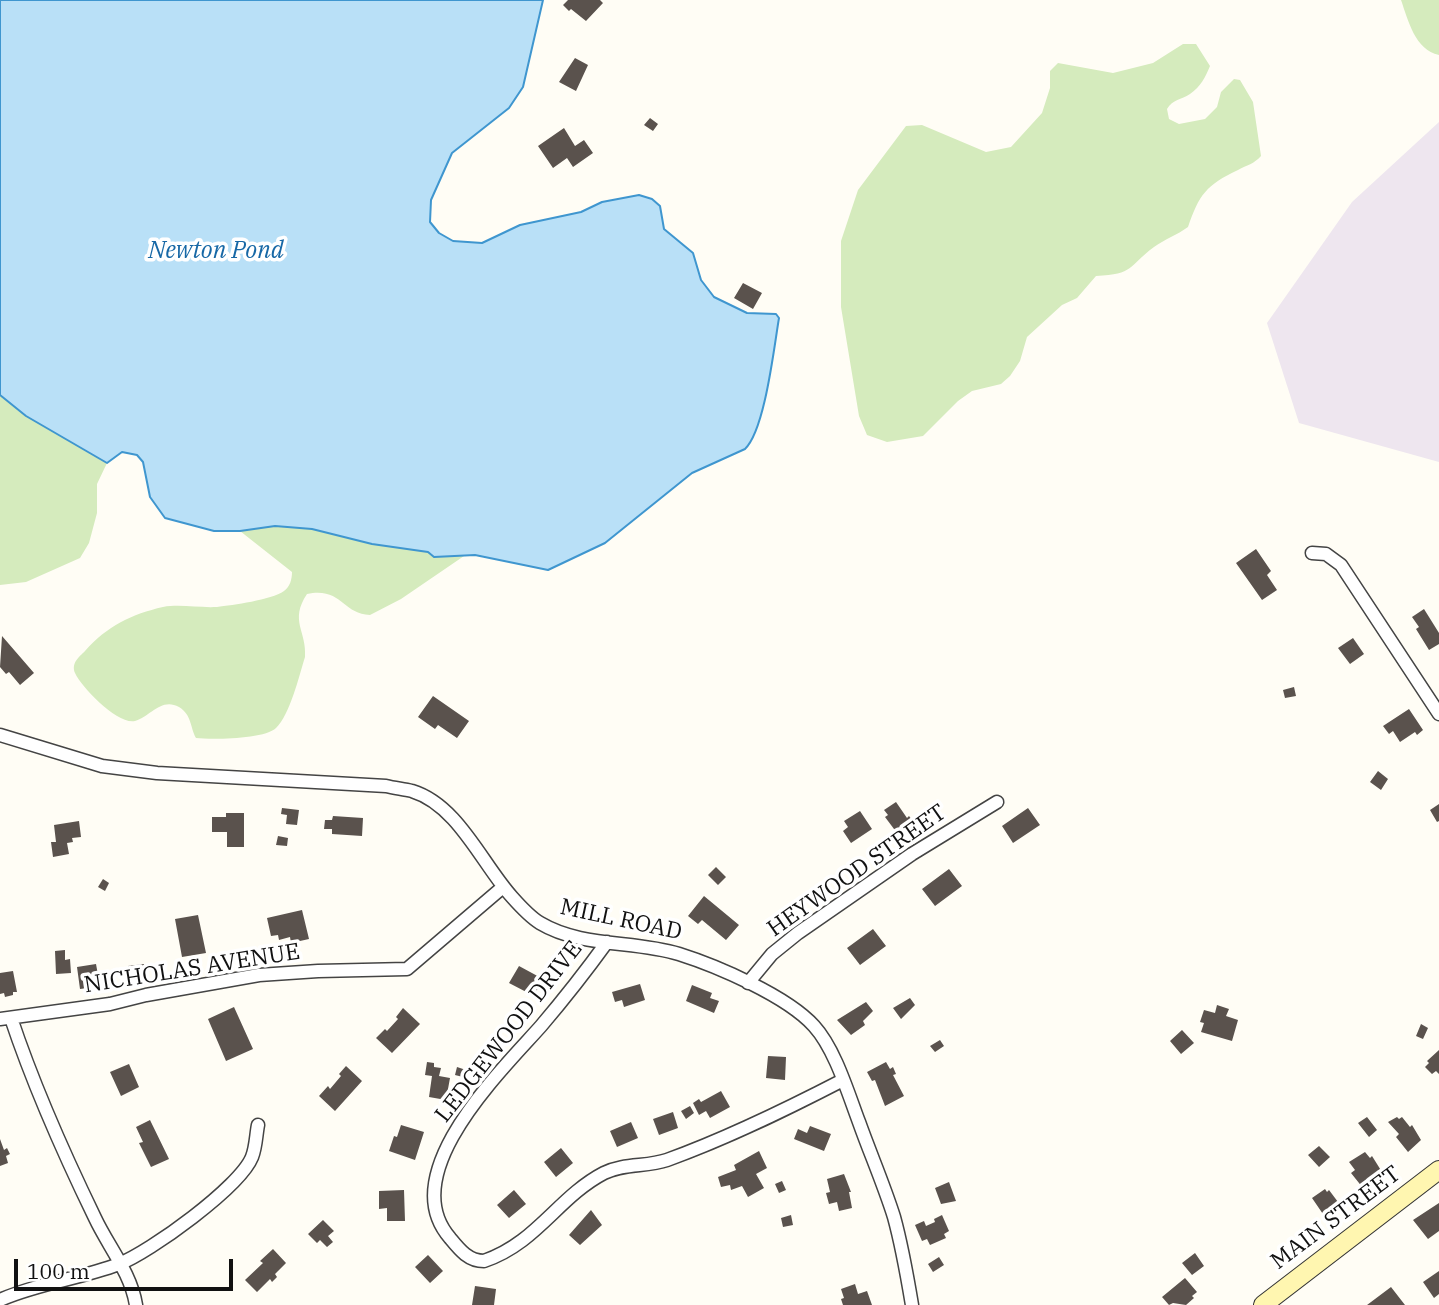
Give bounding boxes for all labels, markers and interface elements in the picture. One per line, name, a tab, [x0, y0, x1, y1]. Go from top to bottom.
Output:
water label: Newton Pond	[148, 237, 284, 265]
street label: HEYWOOD STREET	[762, 799, 952, 943]
street label: MILL ROAD	[558, 894, 684, 946]
street label: LEDGEWOOD DRIVE	[430, 936, 588, 1128]
street label: NICHOLAS AVENUE	[82, 938, 302, 1000]
street label: MAIN STREET	[1266, 1160, 1406, 1276]
scale bar	[18, 1246, 236, 1290]
text: 100 m	[27, 1257, 90, 1285]

